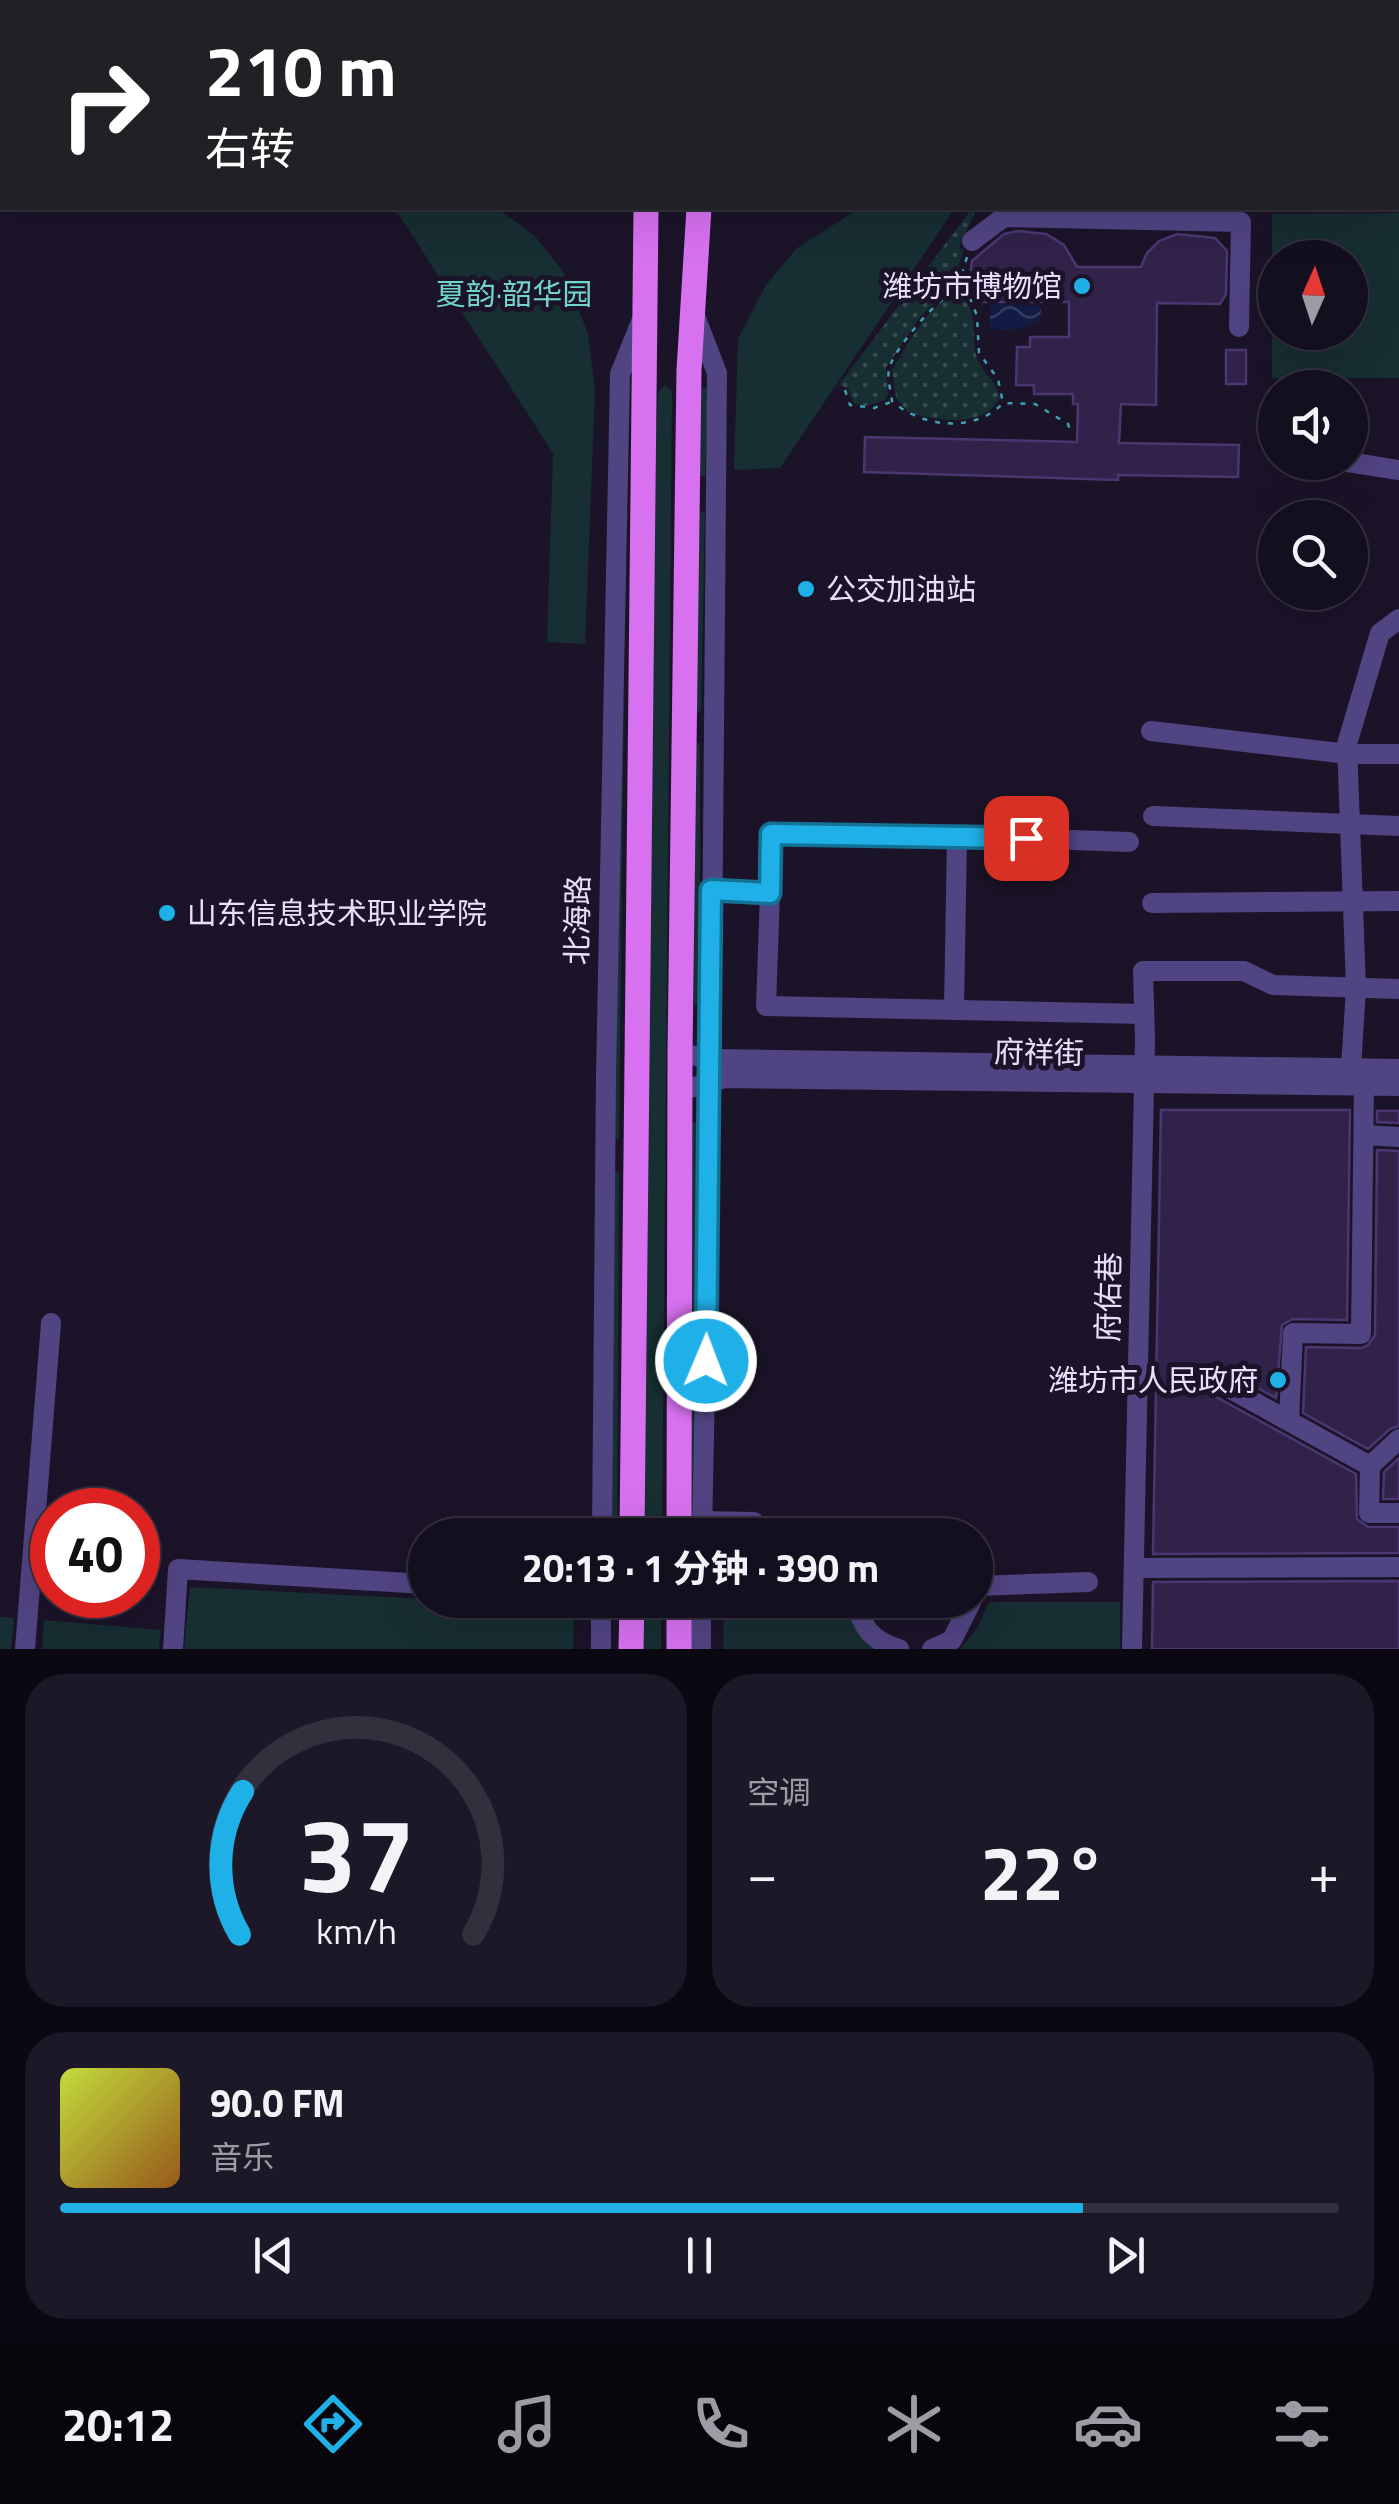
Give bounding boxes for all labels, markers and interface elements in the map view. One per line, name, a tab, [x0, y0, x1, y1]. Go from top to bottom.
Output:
text: 210 m	[205, 17, 397, 123]
icon: right	[40, 40, 170, 170]
text: 右转	[205, 114, 295, 182]
north arrow	[1258, 240, 1368, 350]
map controls	[1258, 240, 1368, 610]
place label: 潍坊市博物馆	[882, 263, 1062, 309]
park label: 夏韵·韶华园	[436, 271, 592, 317]
marker: 潍坊市博物馆	[1071, 275, 1093, 297]
button: sound	[1258, 370, 1368, 480]
button: search	[1258, 500, 1368, 610]
place label: 公交加油站	[826, 566, 976, 612]
marker: 公交加油站	[795, 578, 817, 600]
pin	[984, 796, 1069, 881]
icon: arrive	[999, 811, 1054, 866]
street label: 北海路	[553, 875, 601, 965]
place label: 山东信息技术职业学院	[187, 890, 487, 936]
marker: 山东信息技术职业学院	[156, 902, 178, 924]
street label: 府祥街	[994, 1028, 1084, 1076]
street label: 府佑巷	[1084, 1252, 1132, 1342]
position arrow	[654, 1309, 758, 1413]
place label: 潍坊市人民政府	[1048, 1357, 1258, 1403]
marker: 潍坊市人民政府	[1267, 1369, 1289, 1391]
speed limit sign: 40	[30, 1488, 160, 1618]
text: 20:13 · 1 分钟 · 390 m	[522, 1539, 879, 1597]
text: 空调	[747, 1768, 811, 1816]
text: 37	[298, 1774, 414, 1932]
text: 22°	[980, 1815, 1106, 1929]
text: −	[747, 1831, 778, 1914]
text: +	[1308, 1831, 1339, 1914]
text: km/h	[316, 1903, 396, 1958]
text: 90.0 FM	[210, 2074, 345, 2132]
text: 音乐	[210, 2133, 274, 2181]
icon: previous	[246, 2228, 301, 2283]
icon: pause	[672, 2228, 727, 2283]
icon: next	[1098, 2228, 1153, 2283]
icon: directions	[298, 2389, 368, 2459]
icon: music	[492, 2389, 562, 2459]
icon: phone	[686, 2389, 756, 2459]
icon: climate	[879, 2389, 949, 2459]
icon: car	[1073, 2389, 1143, 2459]
icon: filters	[1267, 2389, 1337, 2459]
text: 20:12	[62, 2390, 174, 2458]

